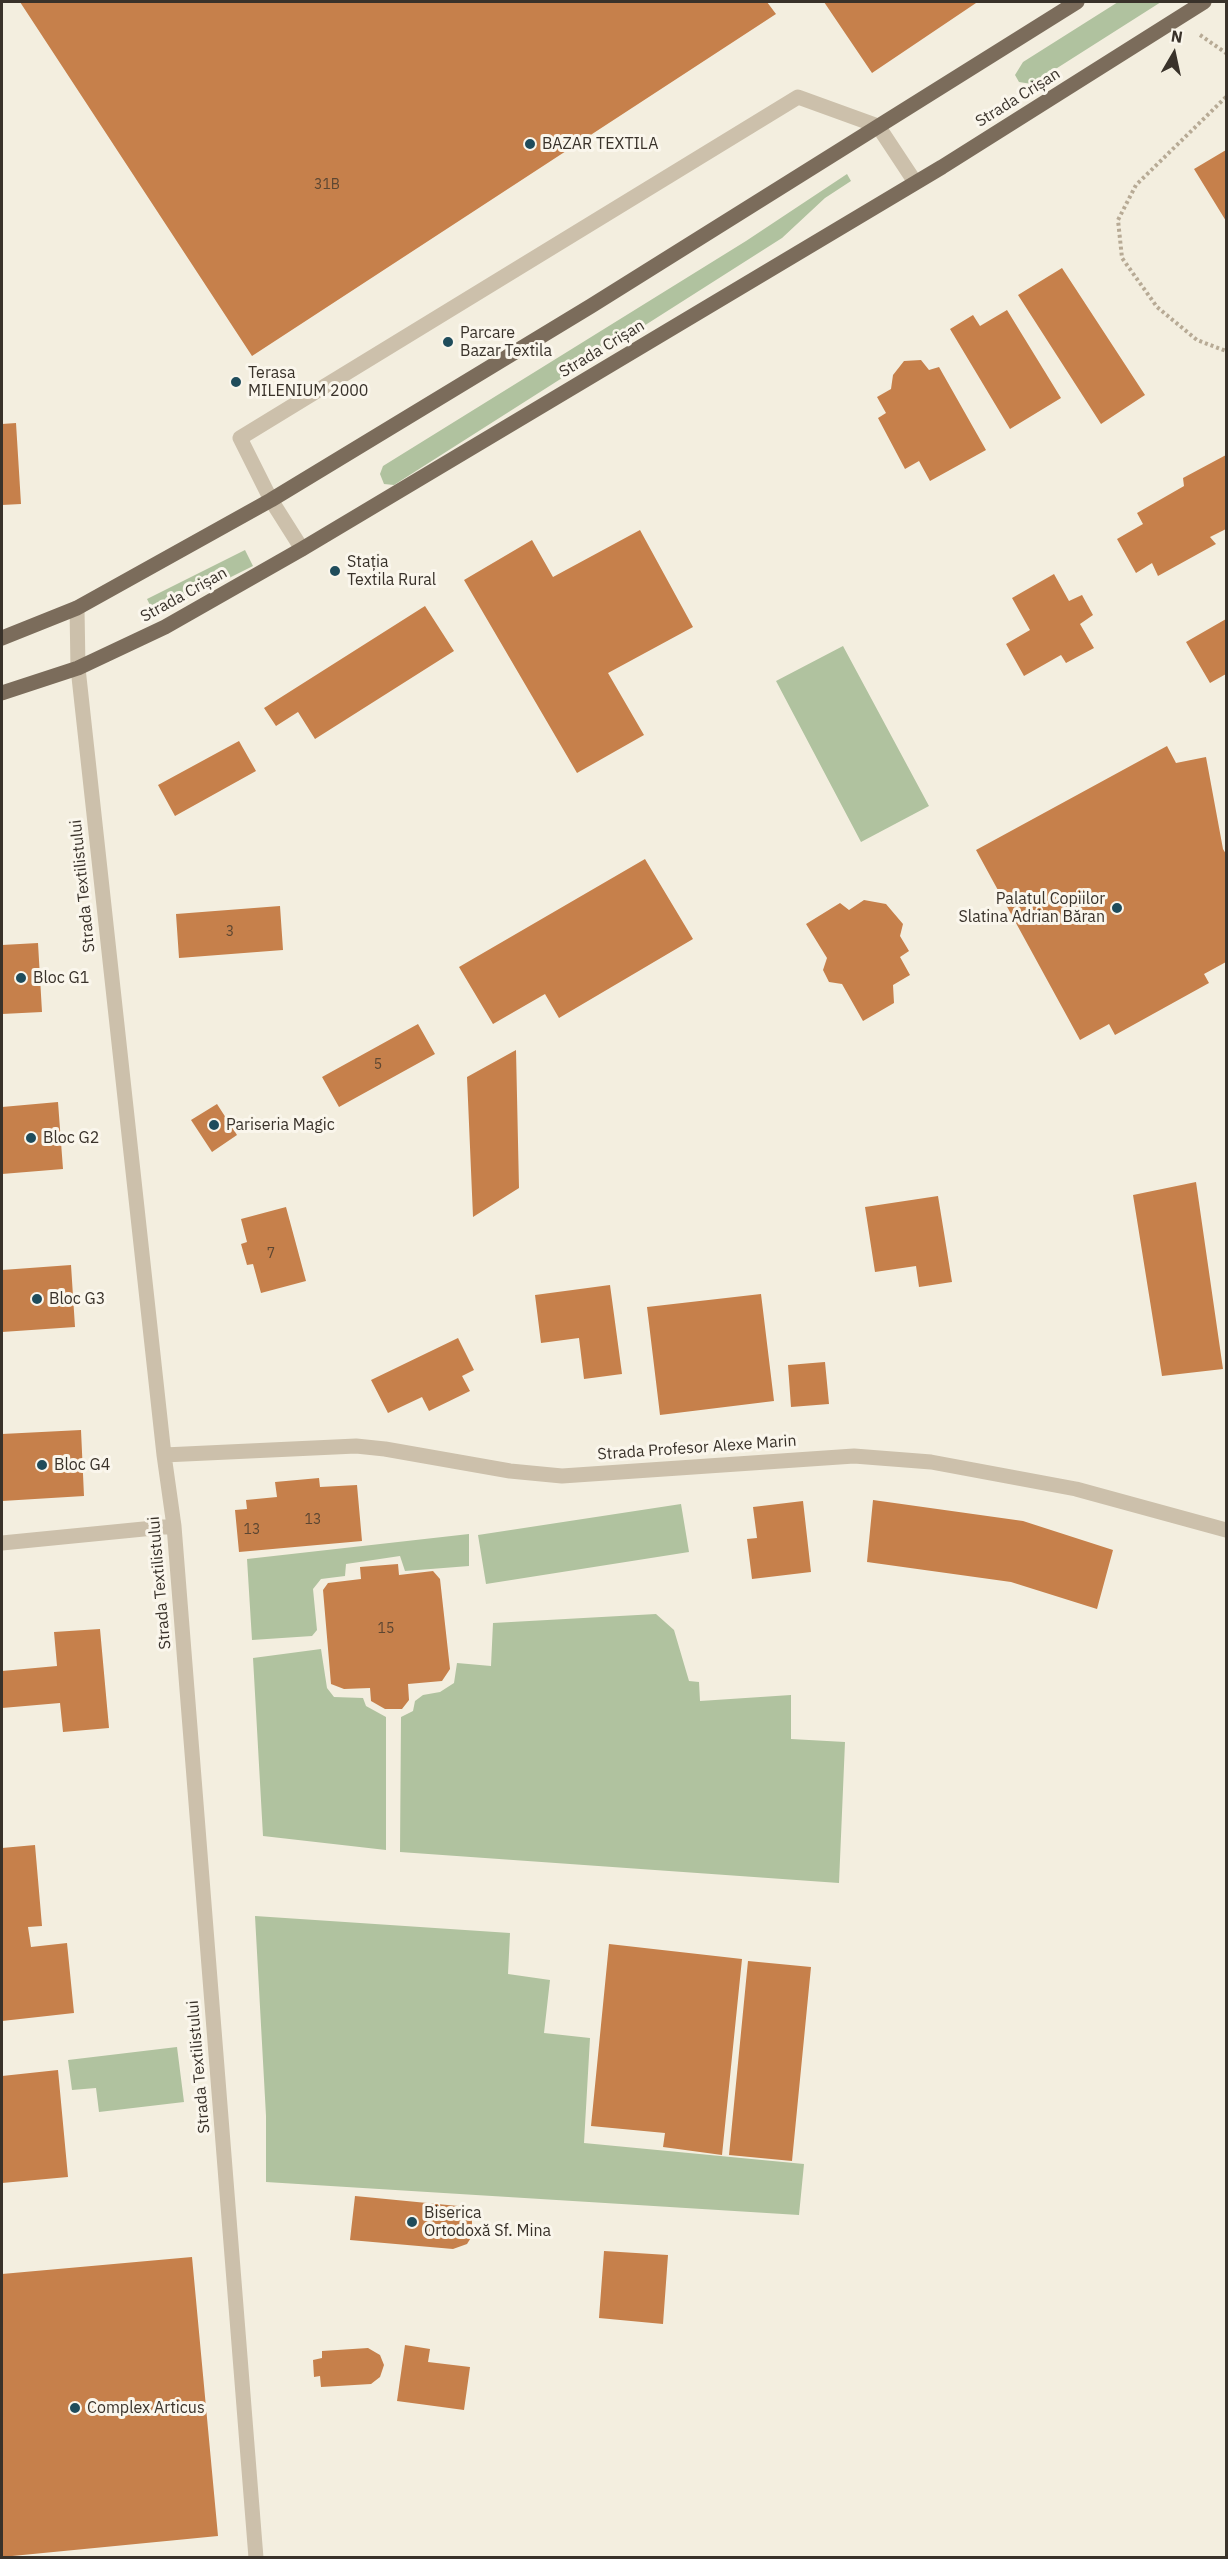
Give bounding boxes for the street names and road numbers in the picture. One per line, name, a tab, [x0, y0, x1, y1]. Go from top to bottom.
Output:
street label: Strada Crișan	[972, 64, 1064, 132]
street label: Strada Crișan	[556, 316, 648, 382]
street label: Strada Crișan	[137, 563, 231, 627]
street label: Strada Textilistului	[66, 819, 100, 953]
street label: Strada Profesor Alexe Marin	[597, 1431, 797, 1465]
street label: Strada Textilistului	[145, 1516, 175, 1650]
street label: Strada Textilistului	[184, 2000, 214, 2134]

